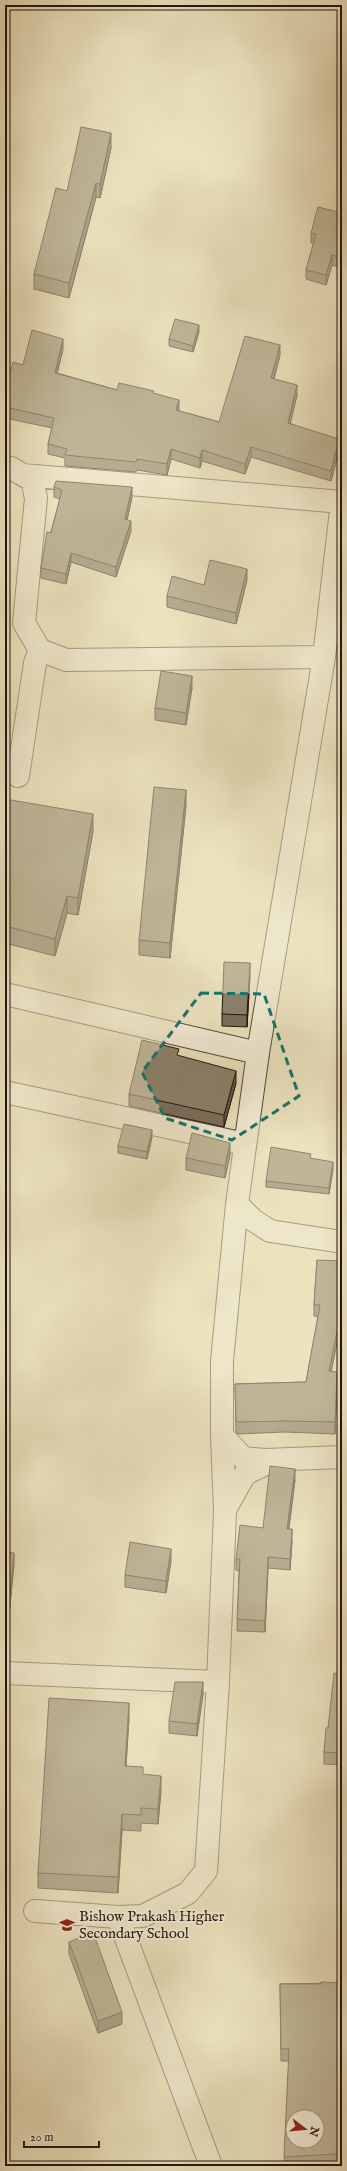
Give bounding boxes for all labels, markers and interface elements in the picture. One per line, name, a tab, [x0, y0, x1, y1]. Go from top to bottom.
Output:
place label: Bishow Prakash Higher Secondary School	[79, 1907, 225, 1943]
school or university icon: Bishow Prakash Higher Secondary School	[58, 1916, 76, 1934]
north arrow	[285, 2109, 325, 2149]
scale bar	[24, 2123, 99, 2149]
text: N	[305, 2124, 322, 2138]
text: 20 m	[30, 2130, 53, 2145]

